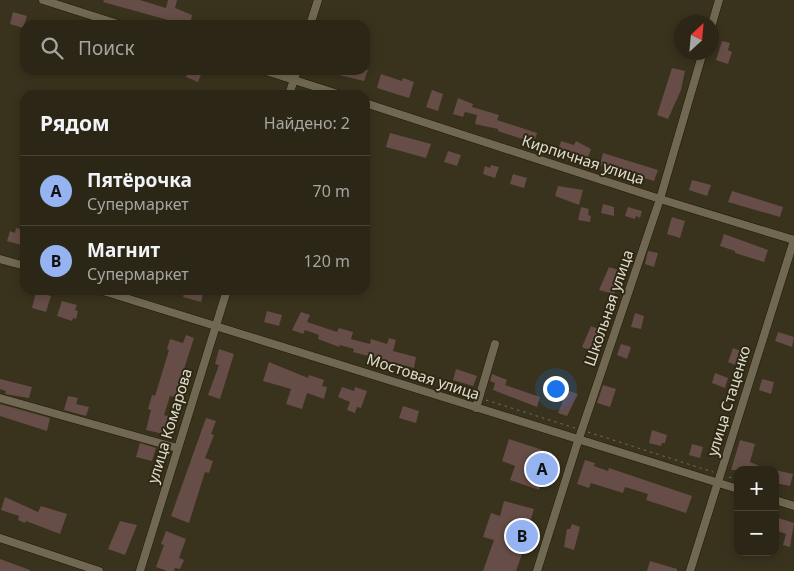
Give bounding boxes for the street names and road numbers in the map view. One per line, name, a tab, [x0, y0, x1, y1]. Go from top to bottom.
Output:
street label: Кирпичная улица	[519, 130, 647, 188]
street label: Школьная улица	[579, 247, 637, 368]
street label: улица Стаценко	[702, 343, 754, 458]
street label: Мостовая улица	[364, 348, 482, 404]
street label: улица Комарова	[142, 366, 196, 486]

